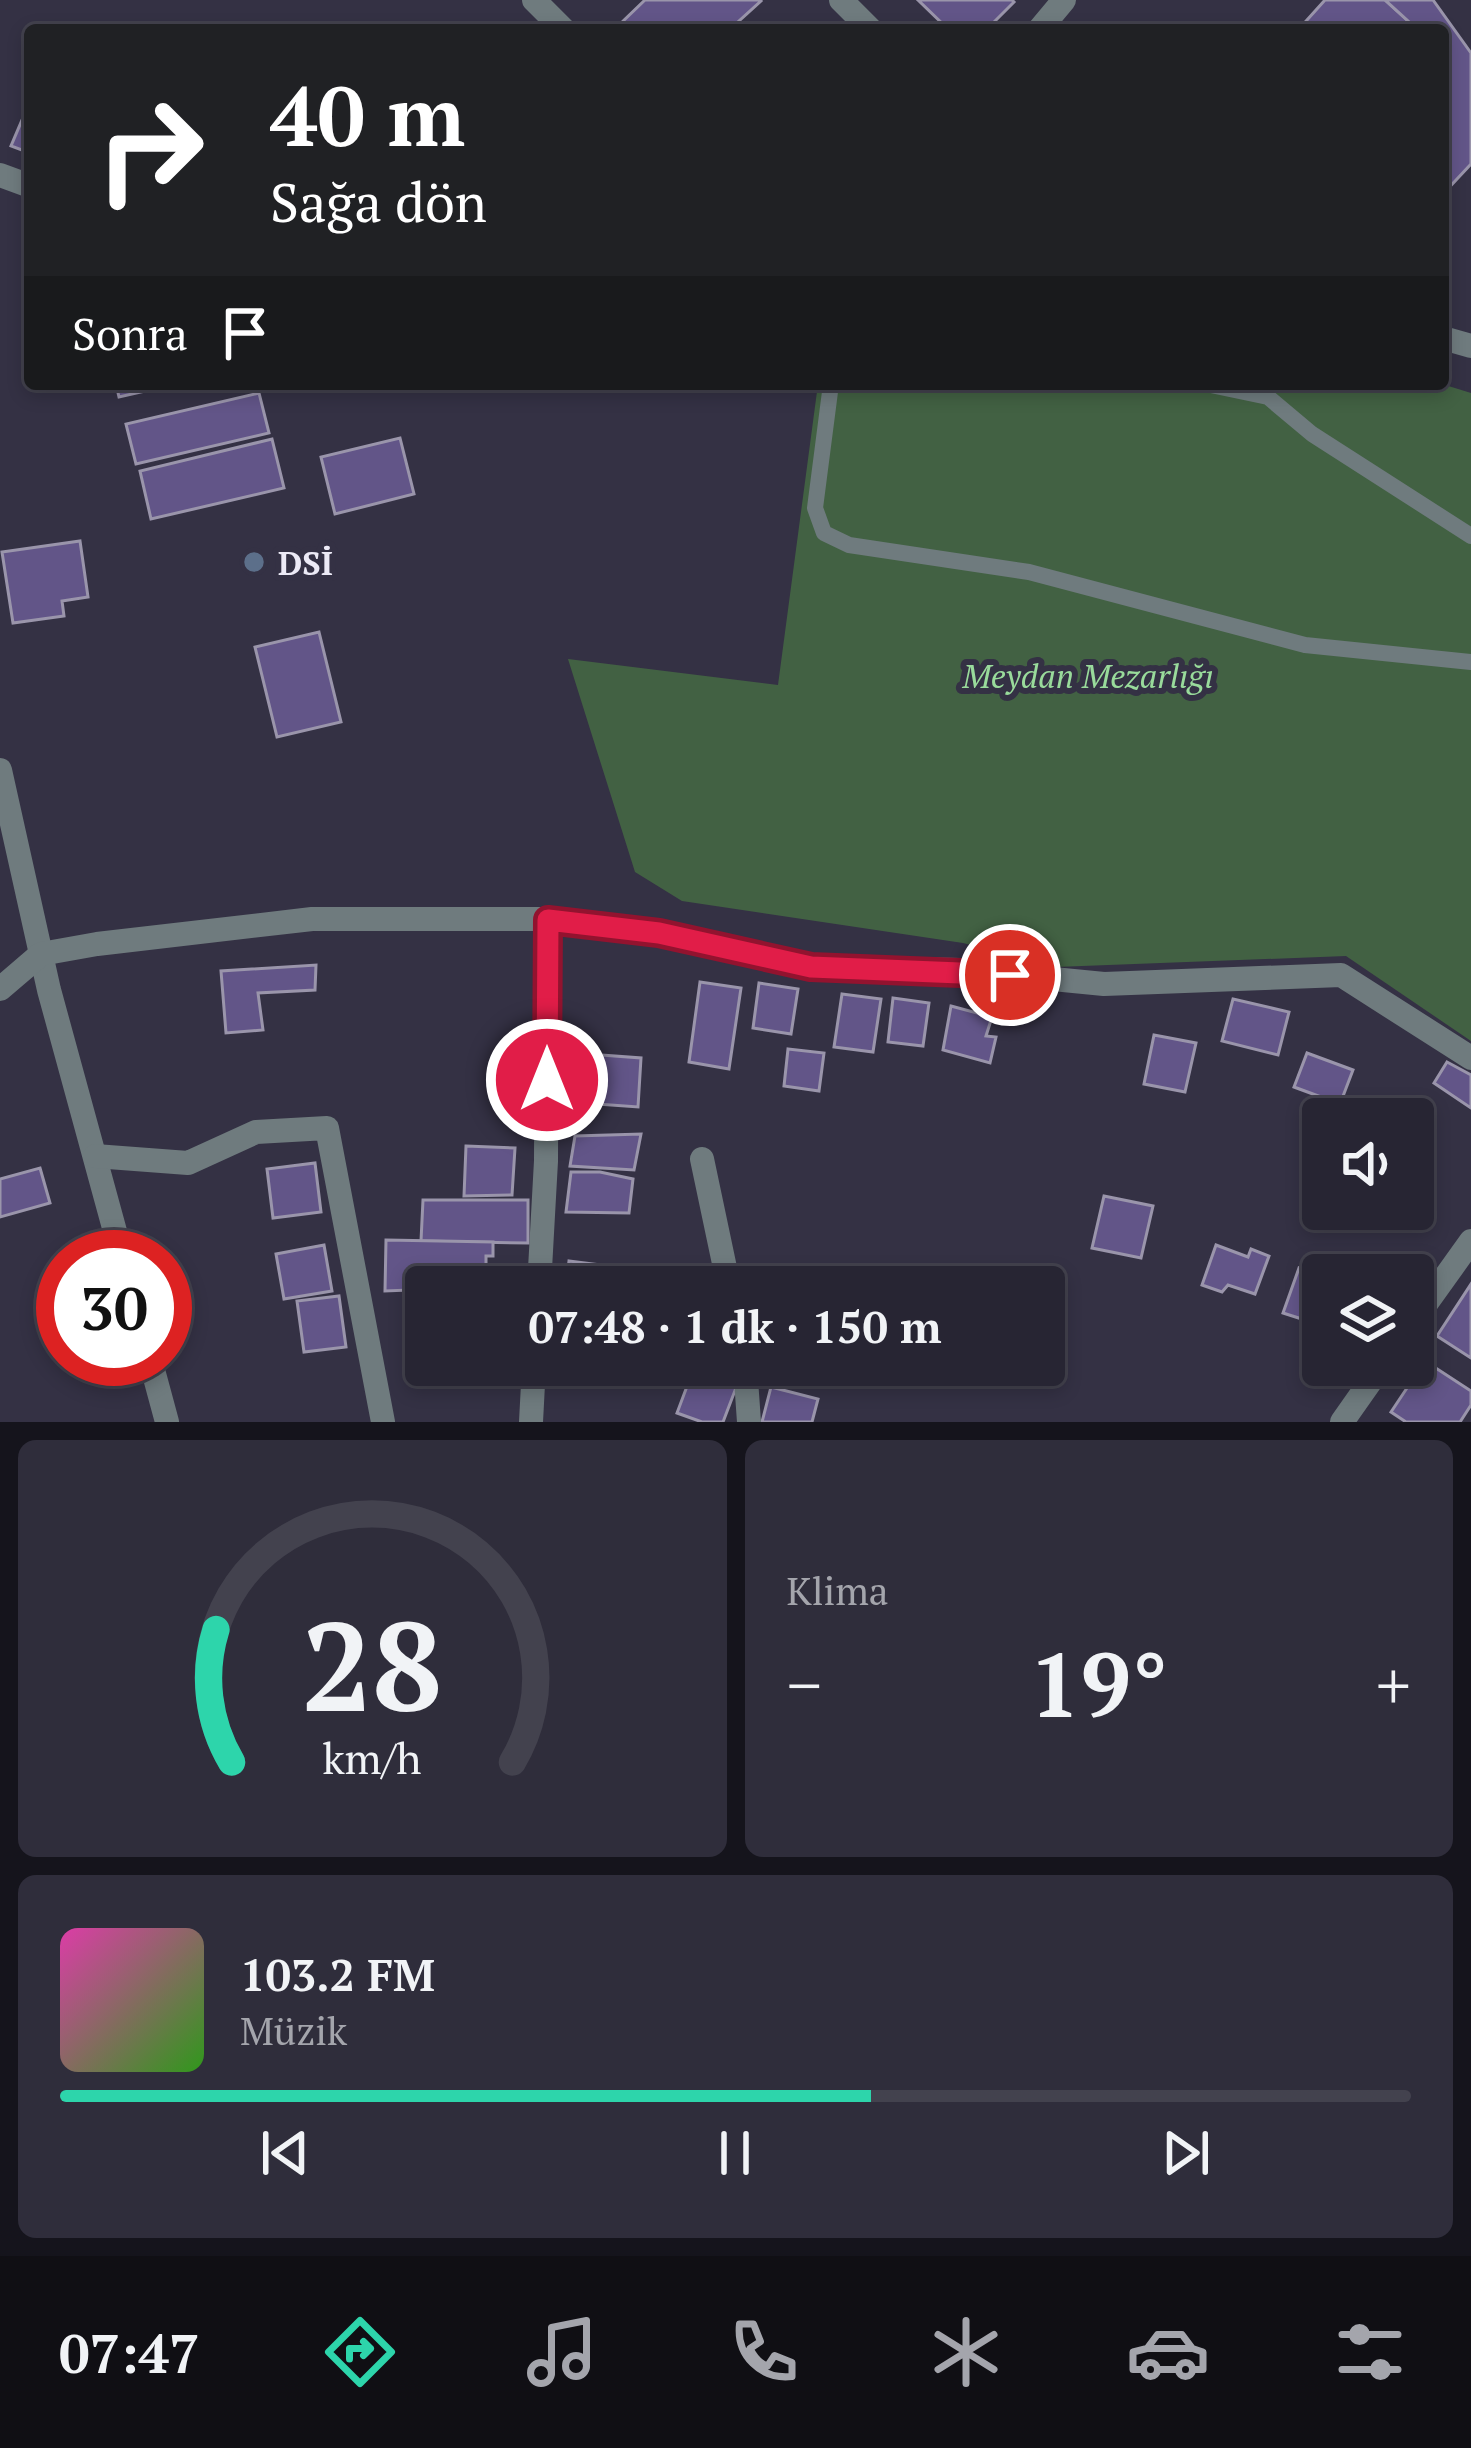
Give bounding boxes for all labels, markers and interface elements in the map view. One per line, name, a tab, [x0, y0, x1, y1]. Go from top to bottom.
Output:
text: 40 m	[270, 59, 465, 170]
icon: right	[72, 72, 228, 228]
text: Sağa dön	[270, 166, 487, 237]
icon: arrive	[212, 300, 278, 366]
text: Sonra	[72, 303, 188, 363]
place label: DSİ	[278, 541, 333, 584]
marker: DSİ	[241, 549, 267, 575]
park label: Meydan Mezarlığı	[961, 654, 1214, 697]
pin	[959, 924, 1061, 1026]
icon: arrive	[977, 942, 1043, 1008]
position arrow	[484, 1017, 610, 1143]
map controls	[1302, 1098, 1434, 1386]
button: sound	[1302, 1098, 1434, 1230]
speed limit sign: 30	[36, 1230, 192, 1386]
button: layers	[1302, 1254, 1434, 1386]
text: 07:48 · 1 dk · 150 m	[528, 1296, 942, 1356]
text: Klima	[787, 1564, 889, 1616]
text: 28	[302, 1581, 443, 1747]
text: 19°	[1029, 1623, 1168, 1743]
text: −	[787, 1640, 822, 1728]
text: +	[1376, 1640, 1411, 1728]
text: km/h	[323, 1728, 422, 1785]
text: 103.2 FM	[240, 1944, 435, 2004]
text: Müzik	[240, 2004, 347, 2056]
icon: previous	[252, 2120, 318, 2186]
icon: pause	[702, 2120, 768, 2186]
icon: next	[1153, 2120, 1219, 2186]
icon: directions	[318, 2310, 402, 2394]
icon: music	[520, 2310, 604, 2394]
icon: phone	[722, 2310, 806, 2394]
icon: climate	[924, 2310, 1008, 2394]
icon: car	[1126, 2310, 1210, 2394]
icon: filters	[1328, 2310, 1412, 2394]
text: 07:47	[59, 2317, 200, 2388]

